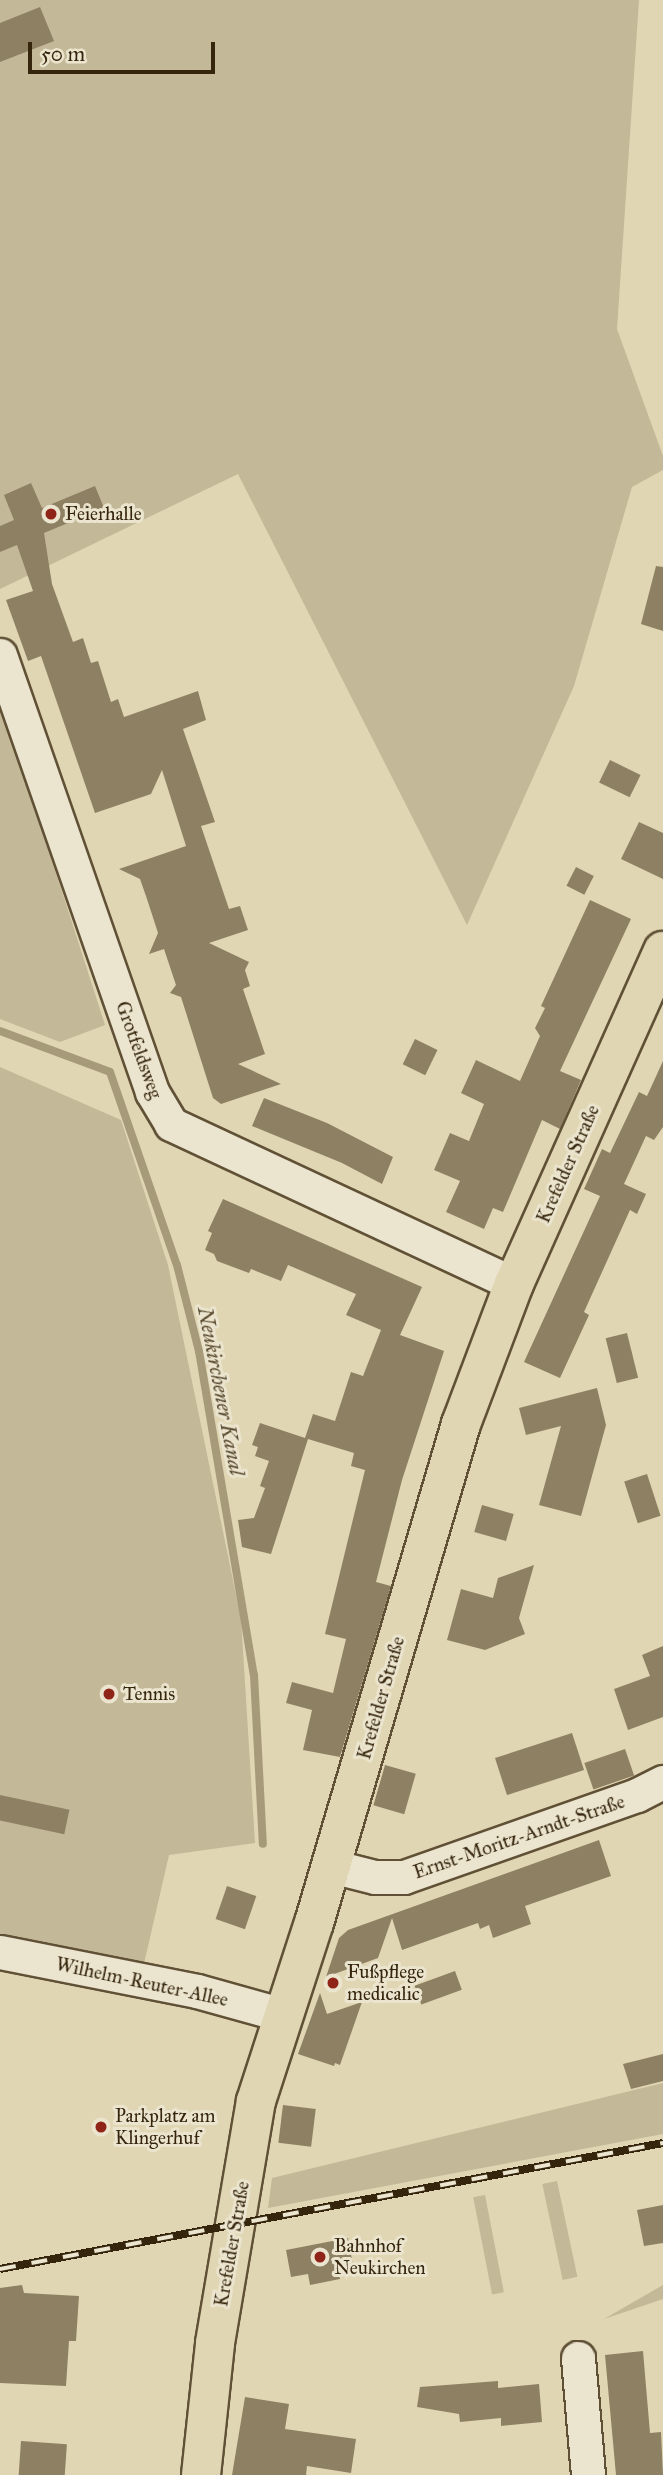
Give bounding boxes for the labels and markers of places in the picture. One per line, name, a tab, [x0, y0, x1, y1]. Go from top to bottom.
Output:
place label: Feierhalle	[65, 503, 142, 525]
marker: Feierhalle	[43, 506, 59, 522]
place label: Tennis	[123, 1683, 175, 1705]
marker: Tennis	[101, 1686, 117, 1702]
place label: Fußpflege medicalic	[347, 1961, 424, 2005]
marker: Fußpflege medicalic	[325, 1975, 341, 1991]
place label: Parkplatz am Klingerhuf	[115, 2105, 216, 2149]
marker: Parkplatz am Klingerhuf	[93, 2119, 109, 2135]
place label: Bahnhof Neukirchen	[334, 2235, 426, 2279]
marker: Bahnhof Neukirchen	[312, 2249, 328, 2265]

